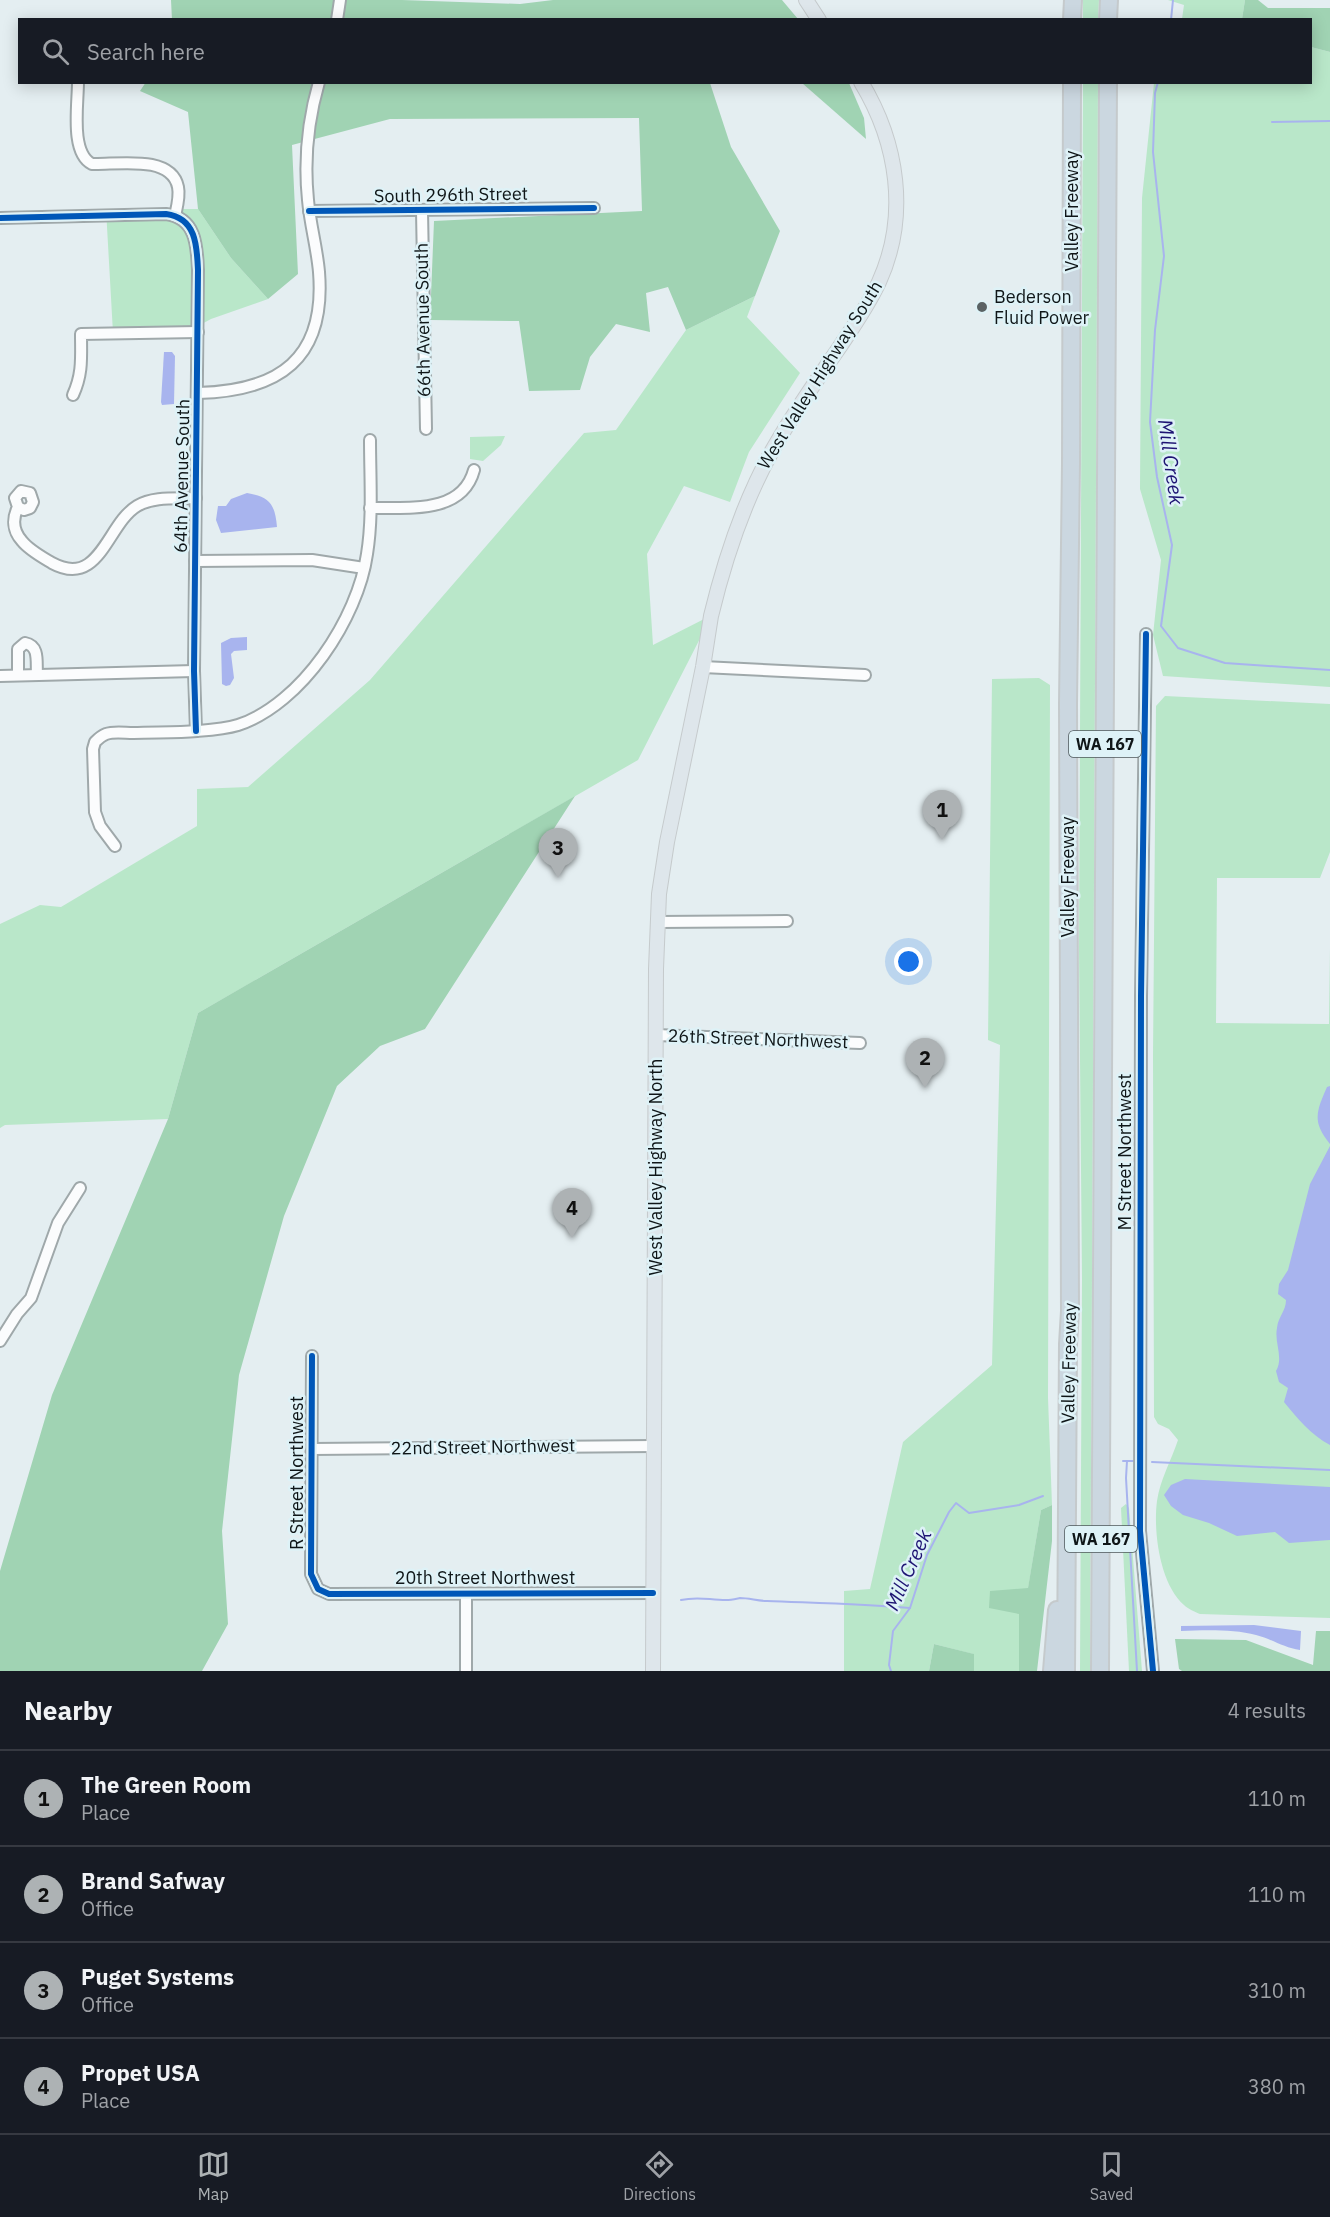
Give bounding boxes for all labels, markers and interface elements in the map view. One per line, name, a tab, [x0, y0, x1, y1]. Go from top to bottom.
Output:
search box	[18, 18, 1312, 84]
icon: search	[39, 35, 72, 68]
text: Search here	[87, 37, 205, 66]
street label: Valley Freeway	[1060, 151, 1083, 271]
street label: South 296th Street	[374, 182, 528, 207]
street label: 66th Avenue South	[410, 243, 435, 397]
street label: West Valley Highway South	[752, 276, 887, 473]
place label: Bederson Fluid Power	[994, 285, 1090, 329]
marker: Bederson Fluid Power	[975, 300, 989, 314]
street label: 64th Avenue South	[169, 399, 194, 553]
water label: Mill Creek	[1152, 417, 1191, 507]
road number: WA 167	[1069, 731, 1141, 757]
pin: 1	[922, 790, 962, 840]
street label: Valley Freeway	[1056, 817, 1079, 937]
pin: 3	[538, 828, 578, 878]
your location	[894, 947, 923, 976]
street label: 26th Street Northwest	[667, 1024, 849, 1053]
pin: 2	[906, 1038, 944, 1088]
street label: West Valley Highway North	[644, 1059, 667, 1275]
street label: M Street Northwest	[1113, 1074, 1136, 1231]
pin: 4	[552, 1188, 592, 1238]
street label: Valley Freeway	[1056, 1302, 1081, 1424]
street label: R Street Northwest	[285, 1396, 308, 1550]
street label: 22nd Street Northwest	[390, 1433, 576, 1460]
water label: Mill Creek	[878, 1524, 938, 1615]
road number: WA 167	[1065, 1526, 1137, 1552]
street label: 20th Street Northwest	[395, 1566, 575, 1589]
text: Nearby	[24, 1693, 112, 1727]
text: 4 results	[1228, 1697, 1306, 1724]
text: The Green Room	[81, 1770, 251, 1799]
text: 1	[38, 1785, 50, 1812]
text: 110 m	[1248, 1785, 1306, 1812]
text: Place	[81, 1799, 130, 1826]
text: Brand Safway	[81, 1866, 225, 1895]
text: 2	[38, 1881, 50, 1908]
text: 110 m	[1248, 1881, 1306, 1908]
text: Office	[81, 1895, 134, 1922]
text: Puget Systems	[81, 1962, 234, 1991]
text: 3	[38, 1977, 50, 2004]
text: 310 m	[1248, 1977, 1306, 2004]
text: Office	[81, 1991, 134, 2018]
text: Propet USA	[81, 2058, 200, 2087]
text: 4	[38, 2073, 50, 2100]
text: 380 m	[1248, 2073, 1306, 2100]
text: Place	[81, 2087, 130, 2114]
tab: Map	[197, 2148, 230, 2204]
tab: Directions	[623, 2148, 696, 2204]
tab: Saved	[1090, 2148, 1133, 2204]

